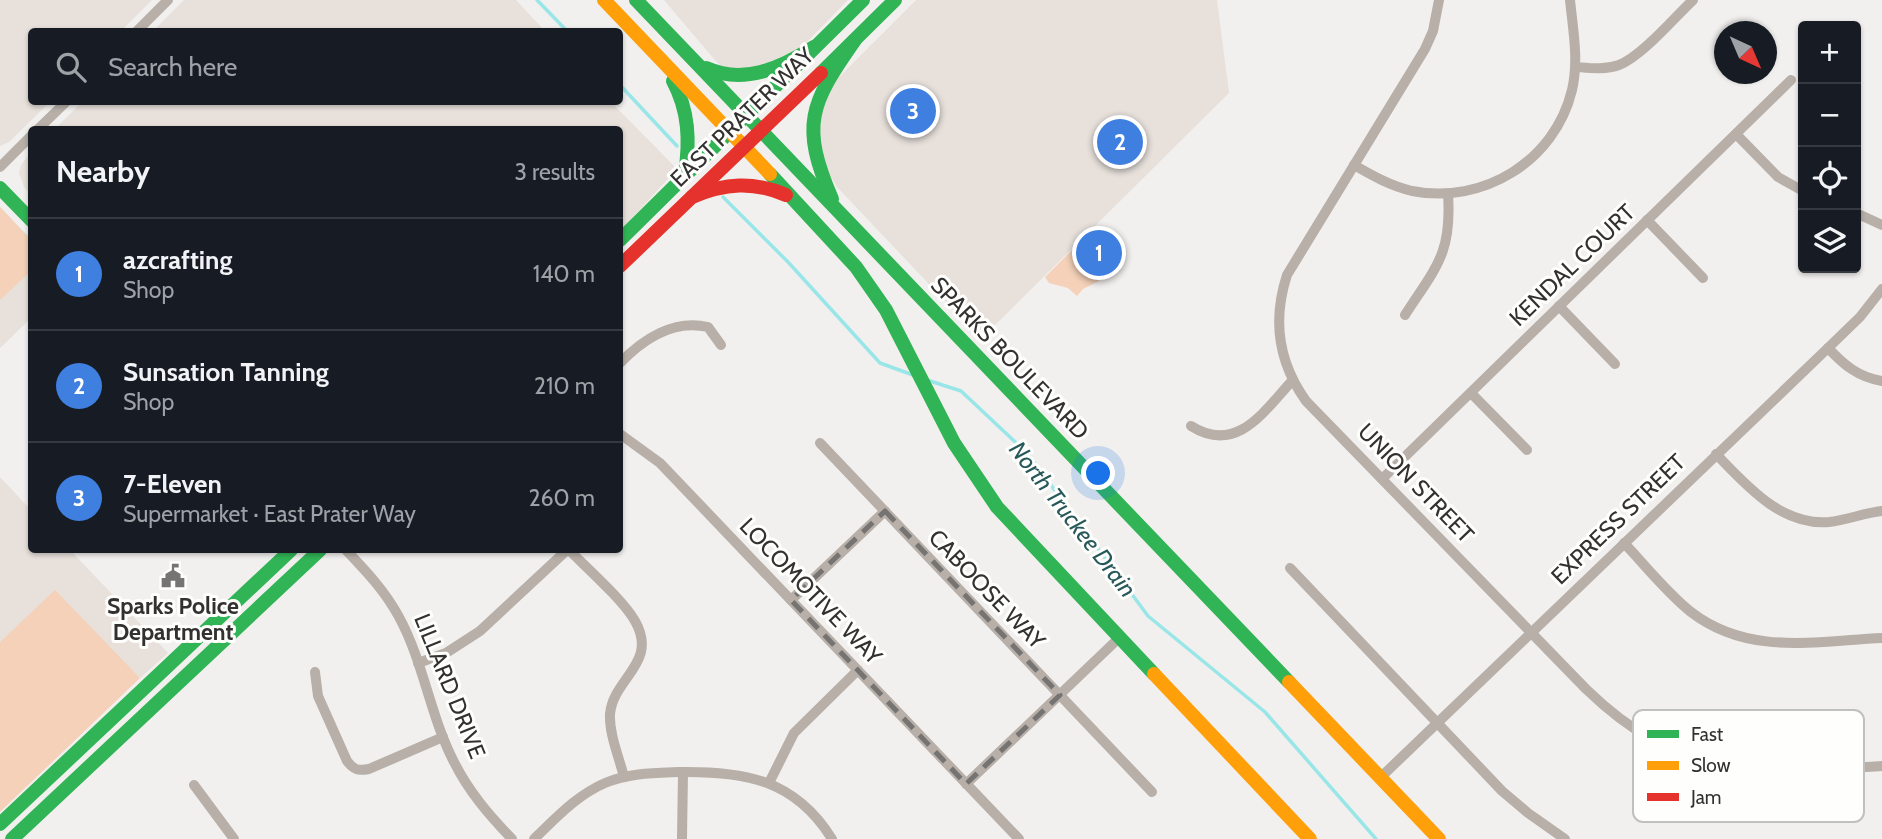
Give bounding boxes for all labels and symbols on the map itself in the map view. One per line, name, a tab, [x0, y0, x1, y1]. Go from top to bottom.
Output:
north arrow	[1714, 21, 1777, 84]
street label: EAST PRATER WAY	[665, 41, 820, 193]
pin: 3	[890, 85, 936, 137]
pin: 2	[1097, 116, 1143, 168]
street label: KENDAL COURT	[1504, 198, 1640, 332]
pin: 1	[1076, 227, 1122, 279]
street label: SPARKS BOULEVARD	[925, 271, 1095, 445]
street label: UNION STREET	[1352, 417, 1480, 549]
water label: North Truckee Drain	[1003, 435, 1143, 603]
street label: EXPRESS STREET	[1545, 448, 1691, 590]
your location	[1081, 456, 1115, 490]
street label: LOCOMOTIVE WAY	[734, 512, 889, 671]
street label: CABOOSE WAY	[923, 523, 1052, 655]
public building icon: Sparks Police Department	[159, 562, 187, 590]
place label: Sparks Police Department	[107, 592, 239, 646]
street label: LILLARD DRIVE	[408, 610, 492, 762]
legend	[1633, 710, 1864, 822]
text: Fast	[1691, 723, 1724, 746]
text: Slow	[1691, 754, 1731, 777]
text: Jam	[1690, 786, 1721, 809]

